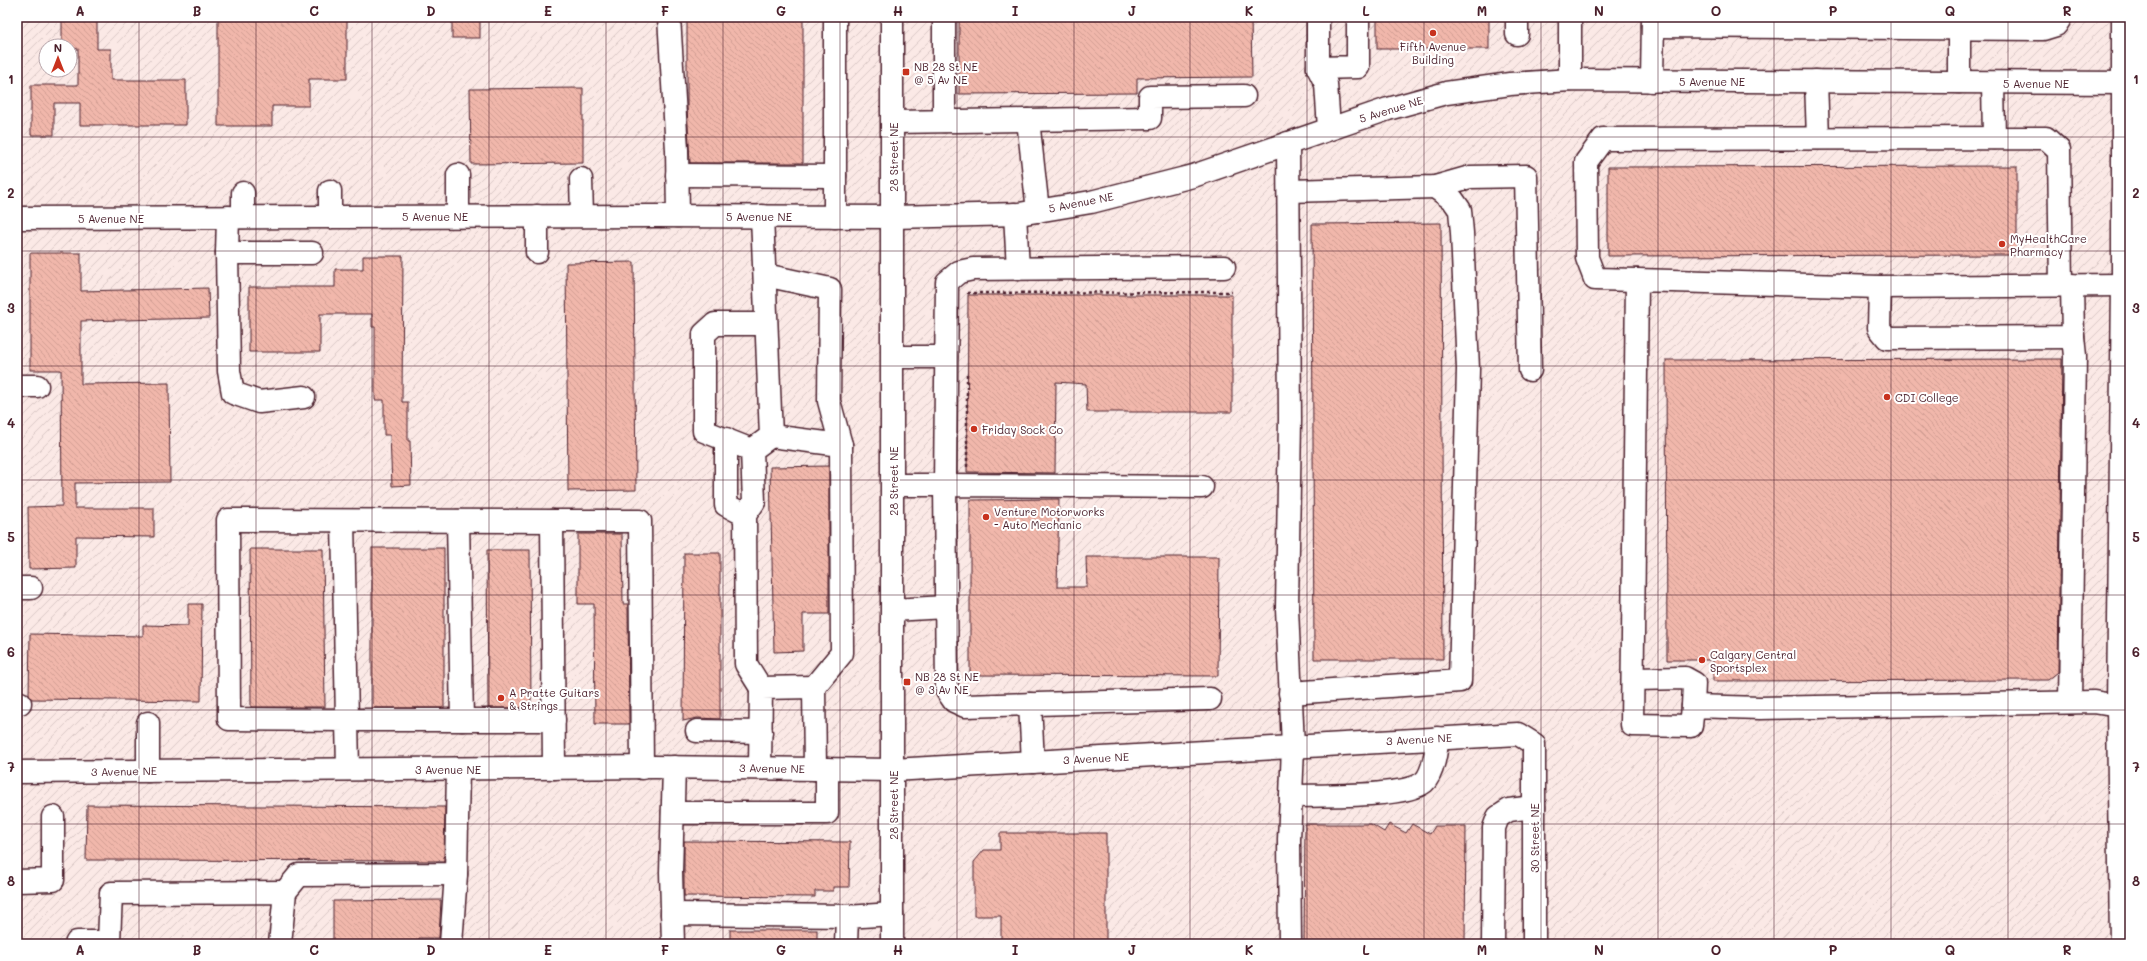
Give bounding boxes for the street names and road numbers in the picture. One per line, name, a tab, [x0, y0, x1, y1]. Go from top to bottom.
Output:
street label: 5 Avenue NE	[1679, 74, 1745, 89]
street label: 5 Avenue NE	[2003, 76, 2069, 91]
street label: 5 Avenue NE	[1357, 92, 1425, 126]
street label: 28 Street NE	[886, 122, 901, 192]
street label: 5 Avenue NE	[1047, 188, 1115, 216]
street label: 5 Avenue NE	[402, 209, 468, 224]
street label: 5 Avenue NE	[726, 209, 792, 224]
street label: 5 Avenue NE	[78, 211, 144, 226]
street label: 28 Street NE	[886, 446, 901, 516]
street label: 3 Avenue NE	[1386, 730, 1452, 748]
street label: 3 Avenue NE	[1063, 749, 1129, 767]
street label: 3 Avenue NE	[739, 760, 805, 776]
street label: 3 Avenue NE	[415, 762, 481, 777]
street label: 3 Avenue NE	[91, 763, 157, 779]
street label: 28 Street NE	[886, 770, 901, 840]
street label: 30 Street NE	[1527, 803, 1542, 873]

